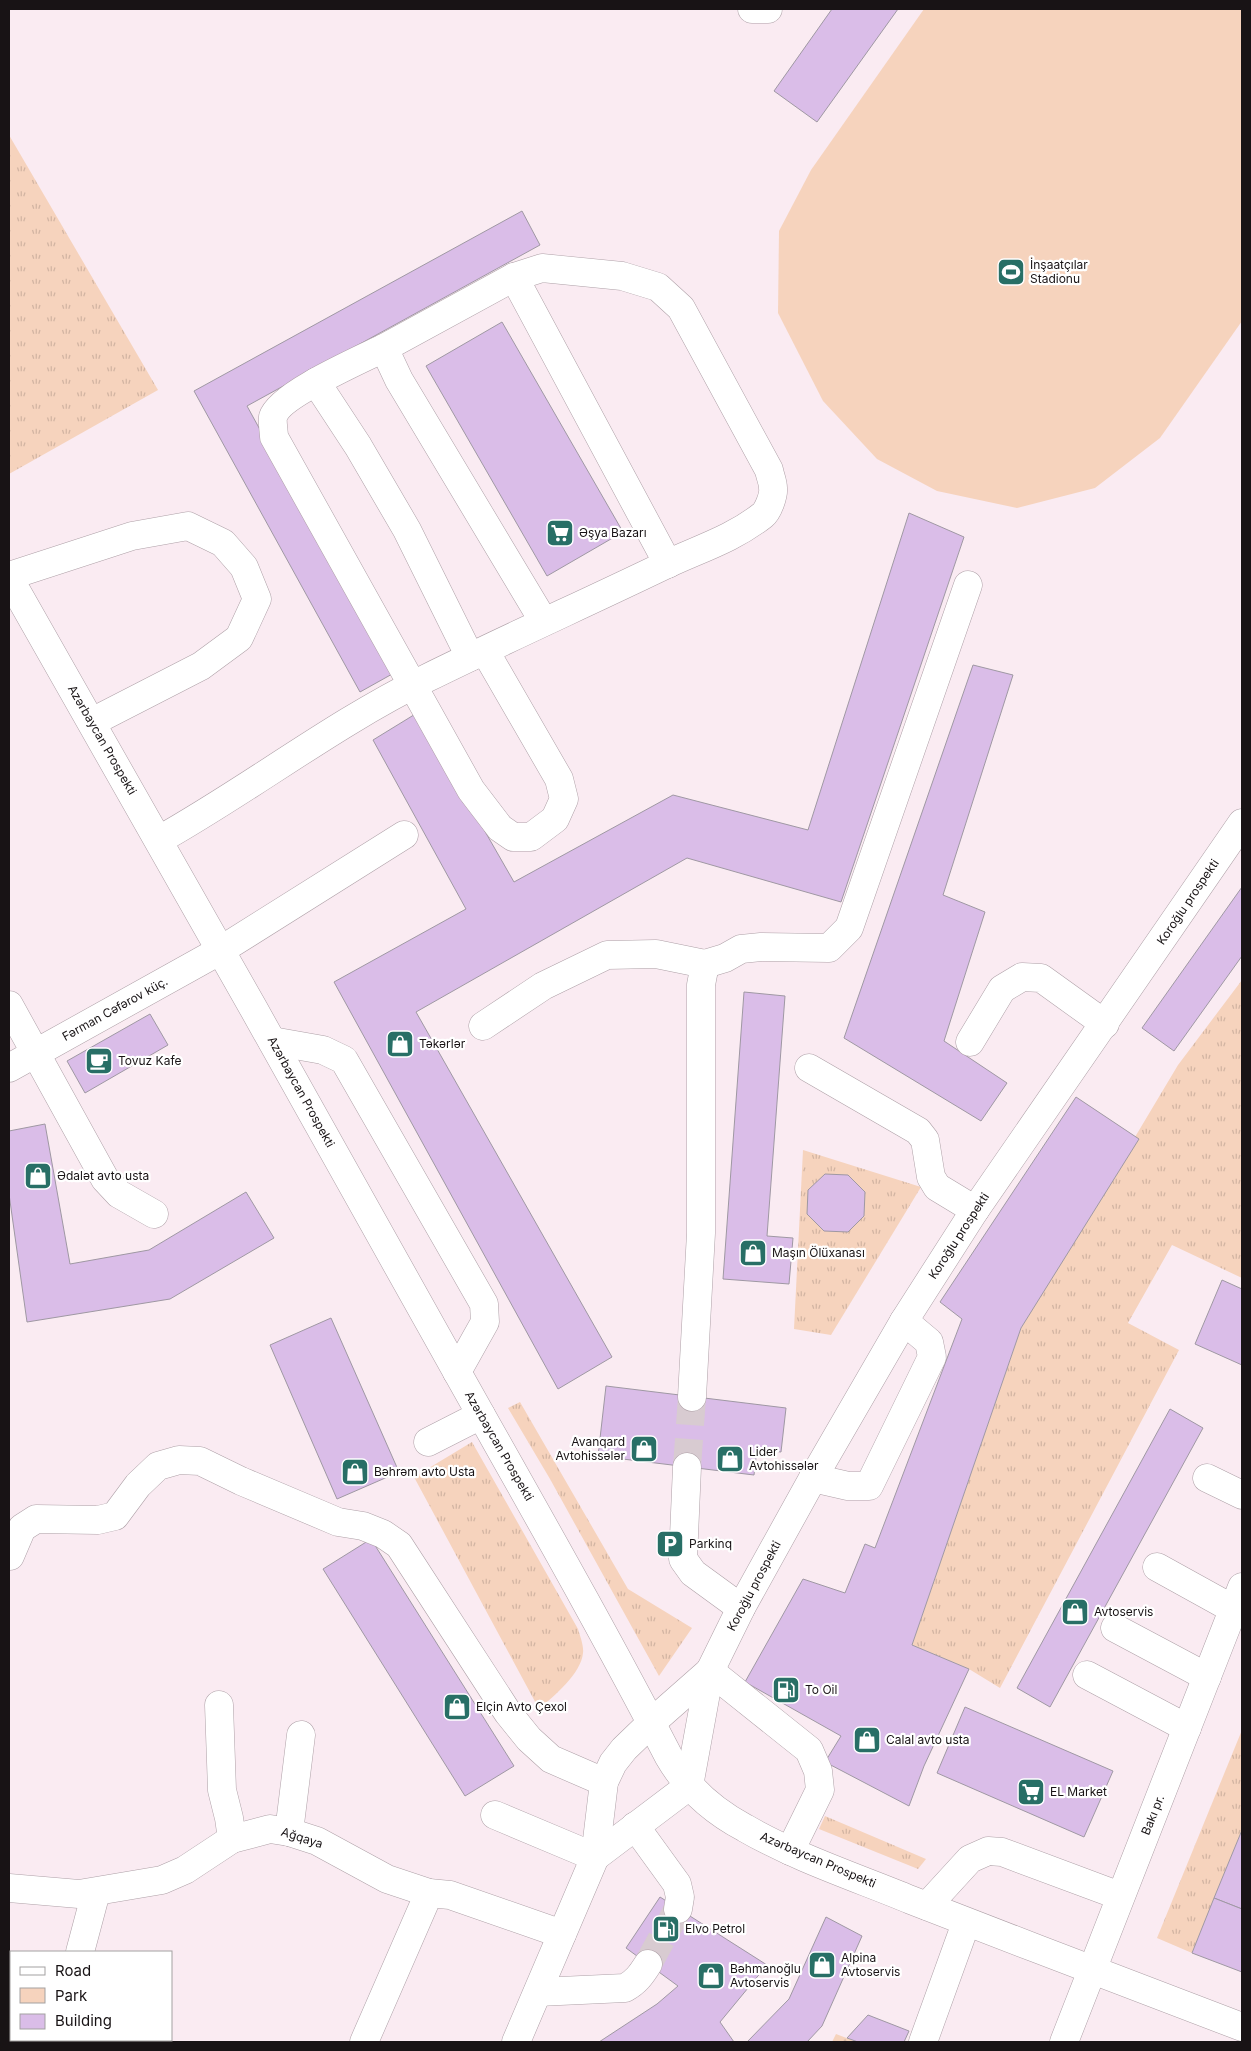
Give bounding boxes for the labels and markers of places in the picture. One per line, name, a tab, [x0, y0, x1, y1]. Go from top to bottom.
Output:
sports icon: İnşaatçılar Stadionu	[996, 257, 1026, 287]
place label: İnşaatçılar Stadionu	[1030, 257, 1088, 286]
supermarket icon: Əşya Bazarı	[545, 518, 575, 548]
place label: Əşya Bazarı	[579, 525, 647, 540]
shop icon: Təkərlər	[385, 1029, 415, 1059]
place label: Təkərlər	[419, 1036, 466, 1051]
cafe icon: Tovuz Kafe	[84, 1046, 114, 1076]
place label: Tovuz Kafe	[118, 1053, 182, 1068]
shop icon: Ədalət avto usta	[23, 1161, 53, 1191]
place label: Ədalət avto usta	[57, 1168, 149, 1183]
shop icon: Maşın Ölüxanası	[738, 1238, 768, 1268]
place label: Maşın Ölüxanası	[772, 1245, 865, 1260]
place label: Avanqard Avtohissələr	[556, 1434, 625, 1463]
shop icon: Avanqard Avtohissələr	[629, 1434, 659, 1464]
shop icon: Lider Avtohissələr	[715, 1444, 745, 1474]
place label: Lider Avtohissələr	[749, 1444, 819, 1473]
shop icon: Bəhrəm avto Usta	[340, 1457, 370, 1487]
place label: Bəhrəm avto Usta	[374, 1464, 475, 1479]
parking icon: Parkinq	[655, 1529, 685, 1559]
place label: Parkinq	[689, 1536, 732, 1551]
shop icon: Avtoservis	[1060, 1597, 1090, 1627]
place label: Avtoservis	[1094, 1604, 1153, 1619]
fuel station icon: To Oil	[771, 1675, 801, 1705]
place label: To Oil	[805, 1682, 837, 1697]
shop icon: Elçin Avto Çexol	[442, 1692, 472, 1722]
place label: Elçin Avto Çexol	[476, 1699, 567, 1714]
shop icon: Calal avto usta	[852, 1725, 882, 1755]
place label: Calal avto usta	[886, 1732, 969, 1747]
supermarket icon: EL Market	[1016, 1777, 1046, 1807]
place label: EL Market	[1050, 1784, 1107, 1799]
fuel station icon: Elvo Petrol	[651, 1914, 681, 1944]
place label: Elvo Petrol	[685, 1921, 745, 1936]
shop icon: Alpina Avtoservis	[807, 1950, 837, 1980]
place label: Alpina Avtoservis	[841, 1950, 900, 1979]
shop icon: Bəhmanoğlu Avtoservis	[696, 1961, 726, 1991]
place label: Bəhmanoğlu Avtoservis	[730, 1961, 801, 1990]

